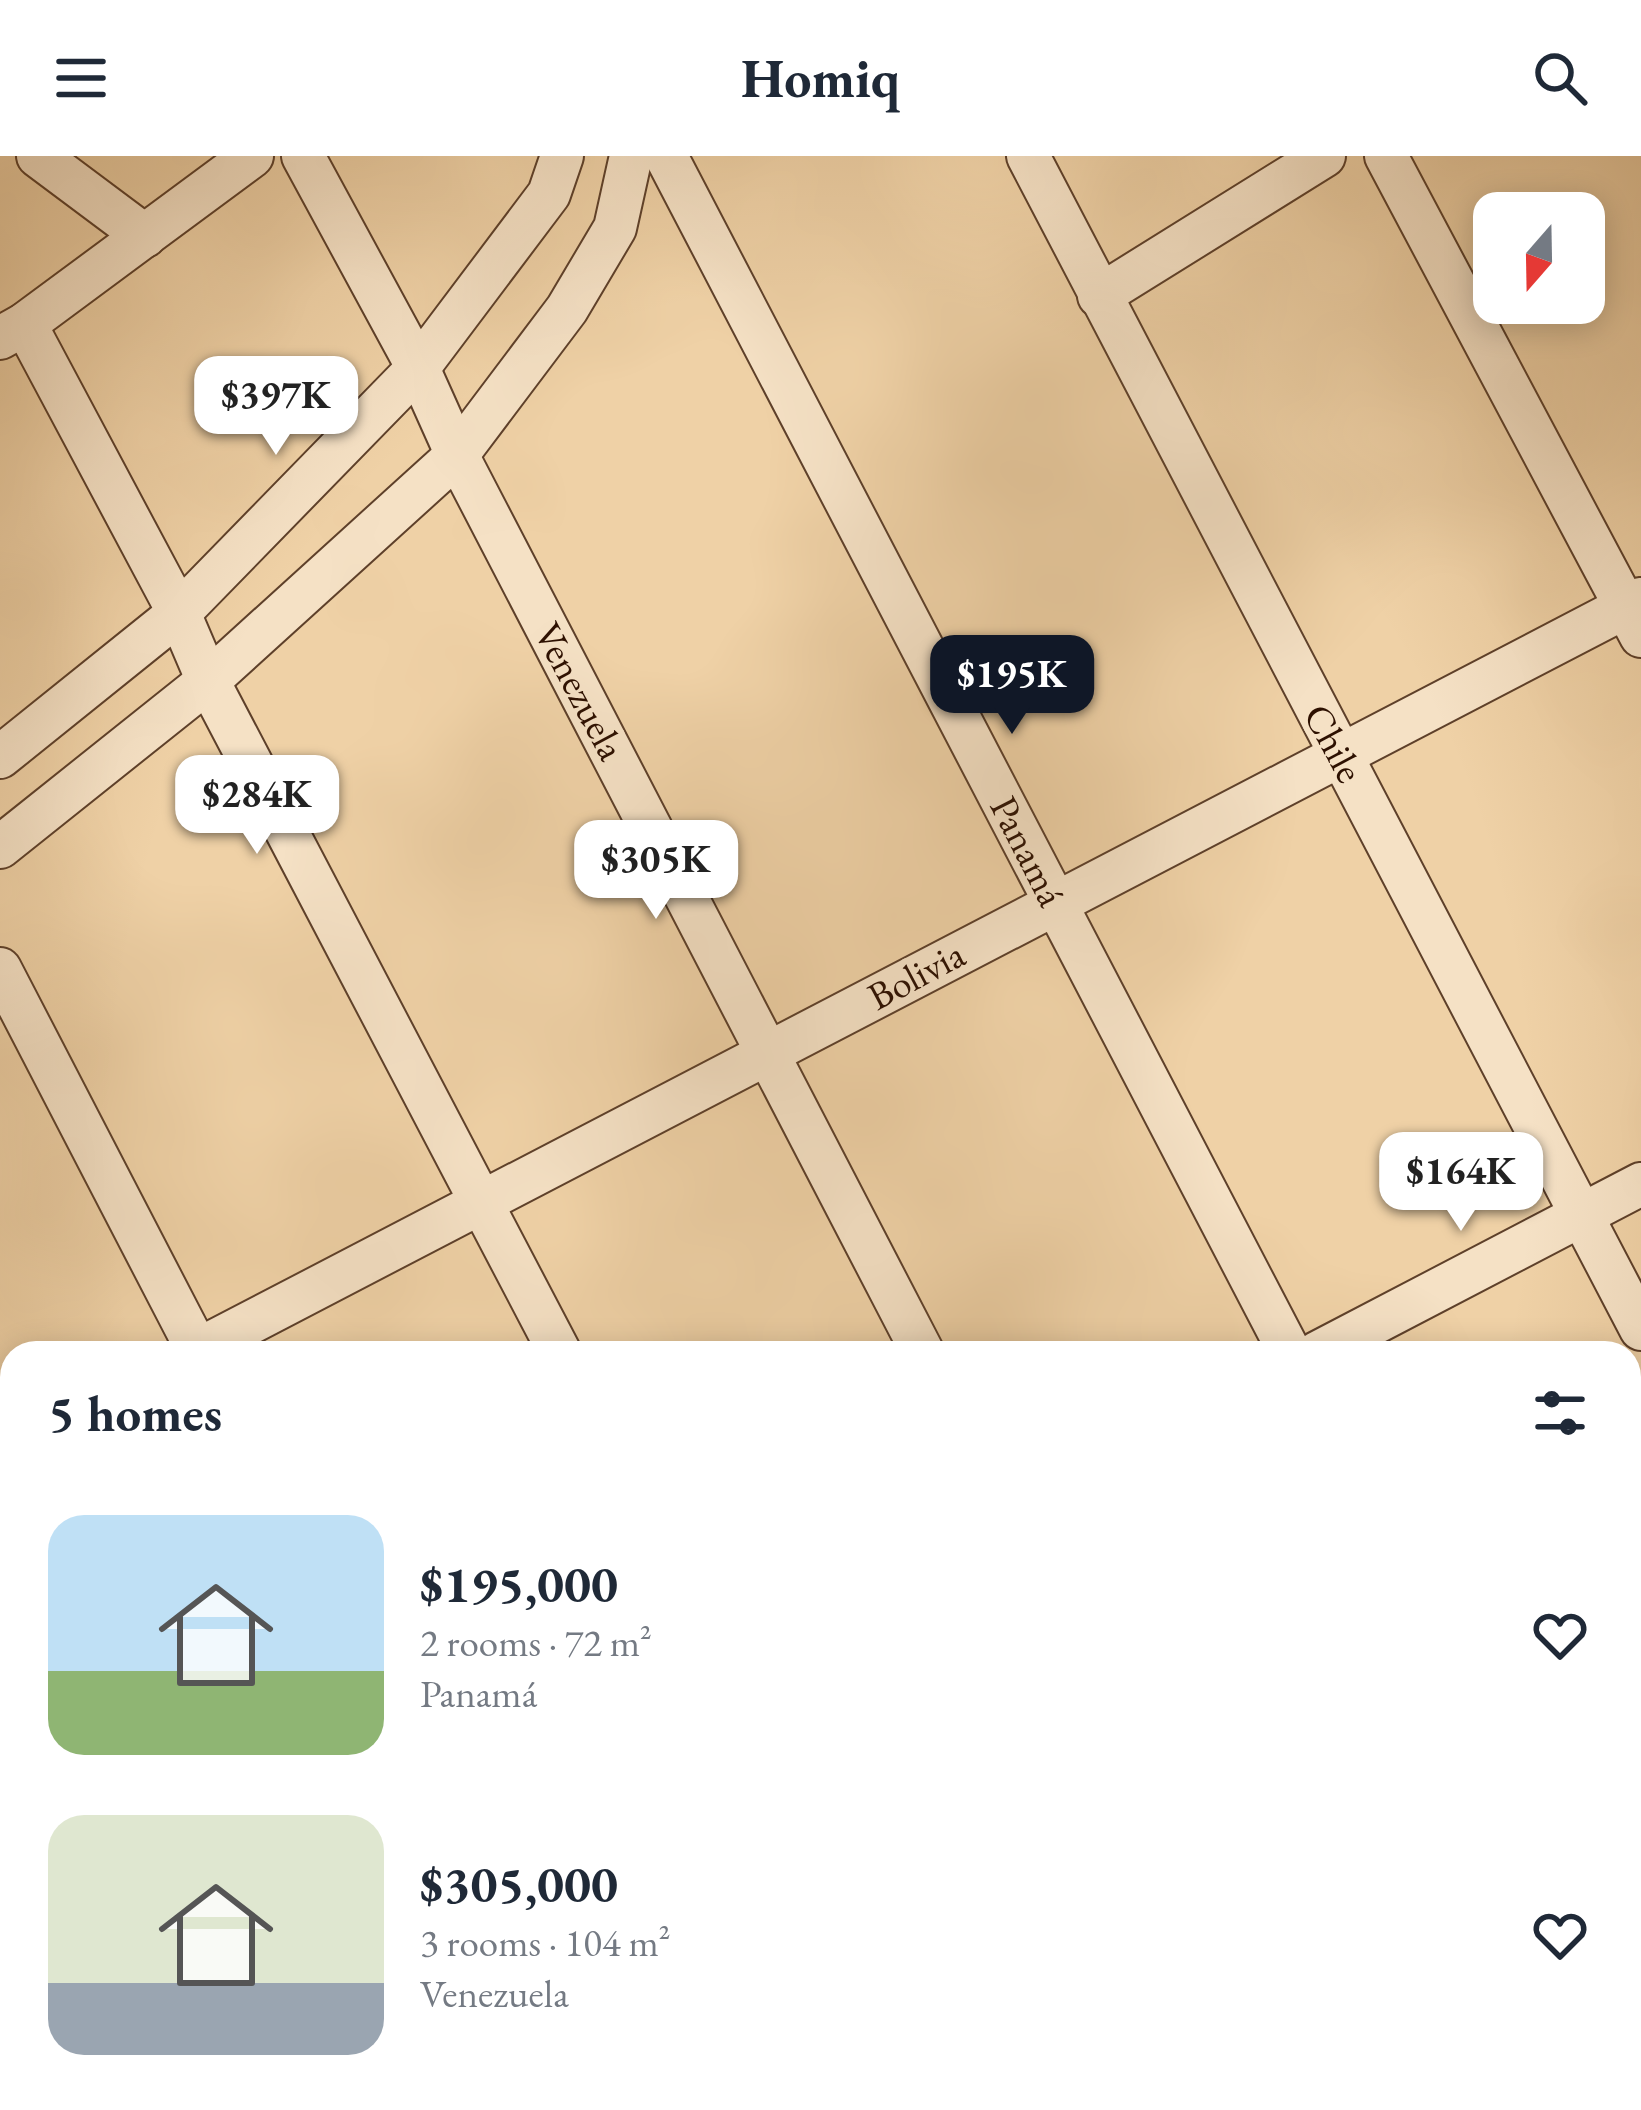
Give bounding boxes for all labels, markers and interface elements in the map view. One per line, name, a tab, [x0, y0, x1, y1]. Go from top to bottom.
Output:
text: Homiq	[741, 43, 900, 113]
icon: menu	[48, 45, 114, 111]
icon: search	[1527, 45, 1593, 111]
north arrow	[1473, 192, 1605, 324]
map controls	[1473, 192, 1605, 324]
pin: $397K	[192, 356, 360, 458]
text: $397K	[221, 369, 331, 420]
street label: Venezuela	[523, 613, 638, 769]
pin: $195K	[928, 635, 1096, 737]
text: $195K	[957, 648, 1067, 699]
street label: Chile	[1292, 695, 1376, 791]
pin: $284K	[173, 755, 341, 857]
text: $284K	[202, 768, 312, 819]
street label: Panamá	[979, 787, 1078, 915]
pin: $305K	[572, 820, 740, 922]
text: $305K	[601, 833, 711, 884]
street label: Bolivia	[859, 928, 974, 1022]
pin: $164K	[1377, 1132, 1545, 1234]
text: $164K	[1406, 1145, 1516, 1196]
text: 5 homes	[48, 1380, 222, 1446]
icon: filters	[1527, 1380, 1593, 1446]
text: $195,000	[420, 1551, 618, 1617]
icon: home	[144, 1563, 288, 1707]
icon: heart	[1527, 1602, 1593, 1668]
text: 2 rooms · 72 m²	[420, 1617, 652, 1668]
text: Panamá	[420, 1668, 537, 1719]
text: $305,000	[420, 1851, 618, 1917]
icon: home	[144, 1863, 288, 2007]
icon: heart	[1527, 1902, 1593, 1968]
text: 3 rooms · 104 m²	[420, 1917, 671, 1968]
text: Venezuela	[420, 1968, 569, 2019]

